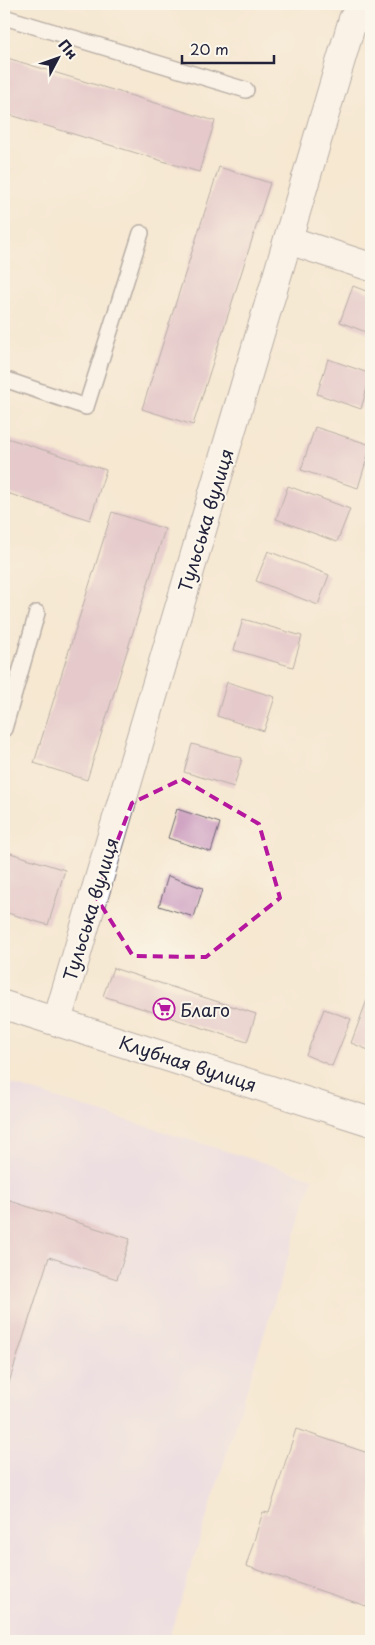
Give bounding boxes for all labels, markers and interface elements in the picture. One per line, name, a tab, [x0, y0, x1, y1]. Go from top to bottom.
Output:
north arrow	[32, 32, 82, 82]
scale bar	[182, 32, 275, 64]
text: Пн	[54, 35, 83, 64]
text: 20 m	[190, 37, 229, 60]
street label: Тульська вулиця	[170, 445, 240, 595]
street label: Тульська вулиця	[55, 834, 125, 984]
place label: Благо	[180, 996, 230, 1023]
supermarket icon: Благо	[152, 997, 176, 1021]
street label: Клубная вулиця	[116, 1028, 260, 1098]

